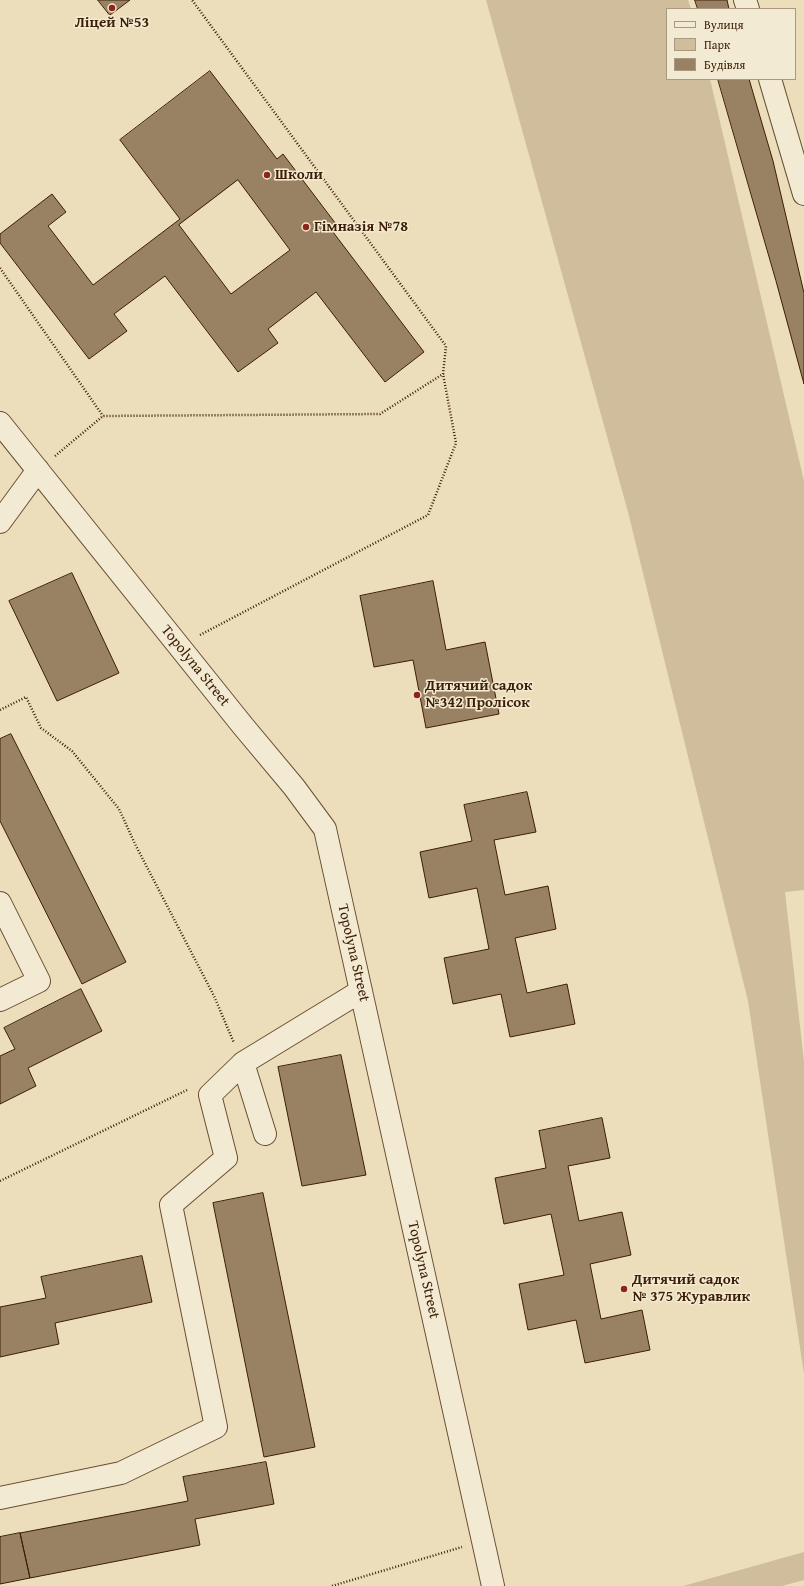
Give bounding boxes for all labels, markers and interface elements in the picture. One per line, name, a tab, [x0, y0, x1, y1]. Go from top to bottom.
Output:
marker: Ліцей №53	[107, 3, 117, 13]
legend	[666, 8, 796, 80]
place label: Ліцей №53	[75, 14, 149, 32]
text: Вулиця	[704, 16, 744, 33]
text: Парк	[704, 36, 730, 53]
text: Будівля	[704, 56, 745, 73]
place label: Школи	[275, 166, 323, 184]
marker: Школи	[262, 170, 272, 180]
place label: Гімназія №78	[314, 218, 408, 236]
marker: Гімназія №78	[301, 222, 311, 232]
street label: Topolyna Street	[157, 622, 233, 710]
place label: Дитячий садок №342 Пролісок	[425, 677, 532, 712]
marker: Дитячий садок №342 Пролісок	[412, 690, 422, 700]
street label: Topolyna Street	[333, 902, 373, 1004]
street label: Topolyna Street	[403, 1219, 443, 1321]
place label: Дитячий садок № 375 Журавлик	[632, 1271, 750, 1306]
marker: Дитячий садок № 375 Журавлик	[619, 1284, 629, 1294]

